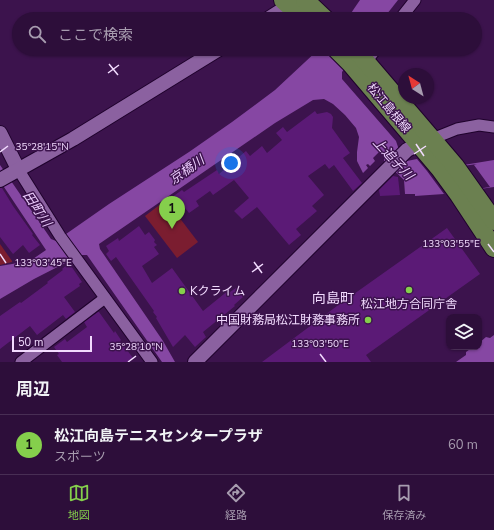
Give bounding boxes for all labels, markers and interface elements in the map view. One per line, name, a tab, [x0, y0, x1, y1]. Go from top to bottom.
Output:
search box	[12, 12, 482, 56]
icon: search	[26, 23, 48, 45]
text: ここで検索	[58, 25, 133, 45]
north arrow	[398, 68, 434, 104]
street label: 松江島根線	[364, 80, 414, 136]
water label: 上追子川	[369, 134, 419, 186]
text: 35°28'15"N	[15, 140, 69, 154]
water label: 京橋川	[166, 150, 210, 189]
your location	[221, 153, 241, 173]
water label: 田町川	[19, 188, 56, 232]
pin: 1	[159, 196, 185, 229]
text: 133°03'55"E	[422, 237, 480, 251]
text: 133°03'45"E	[14, 256, 72, 270]
place label: Kクライム	[190, 283, 245, 299]
marker: 松江地方合同庁舎	[404, 285, 414, 295]
marker: Kクライム	[177, 286, 187, 296]
district label: 向島町	[312, 289, 354, 308]
place label: 松江地方合同庁舎	[361, 296, 457, 312]
place label: 中国財務局松江財務事務所	[216, 312, 360, 328]
map controls	[446, 314, 482, 350]
button: layers	[446, 314, 482, 350]
marker: 中国財務局松江財務事務所	[363, 315, 373, 325]
scale bar	[12, 334, 92, 353]
text: 50 m	[18, 335, 43, 350]
text: 133°03'50"E	[291, 337, 349, 351]
text: 35°28'10"N	[109, 340, 163, 354]
text: 周辺	[16, 378, 50, 401]
text: 松江向島テニスセンタープラザ	[54, 426, 263, 446]
text: 1	[25, 436, 33, 454]
text: 60 m	[448, 436, 478, 454]
text: スポーツ	[54, 448, 106, 466]
tab: 地図	[68, 482, 90, 523]
tab: 経路	[225, 482, 247, 523]
tab: 保存済み	[382, 482, 426, 523]

